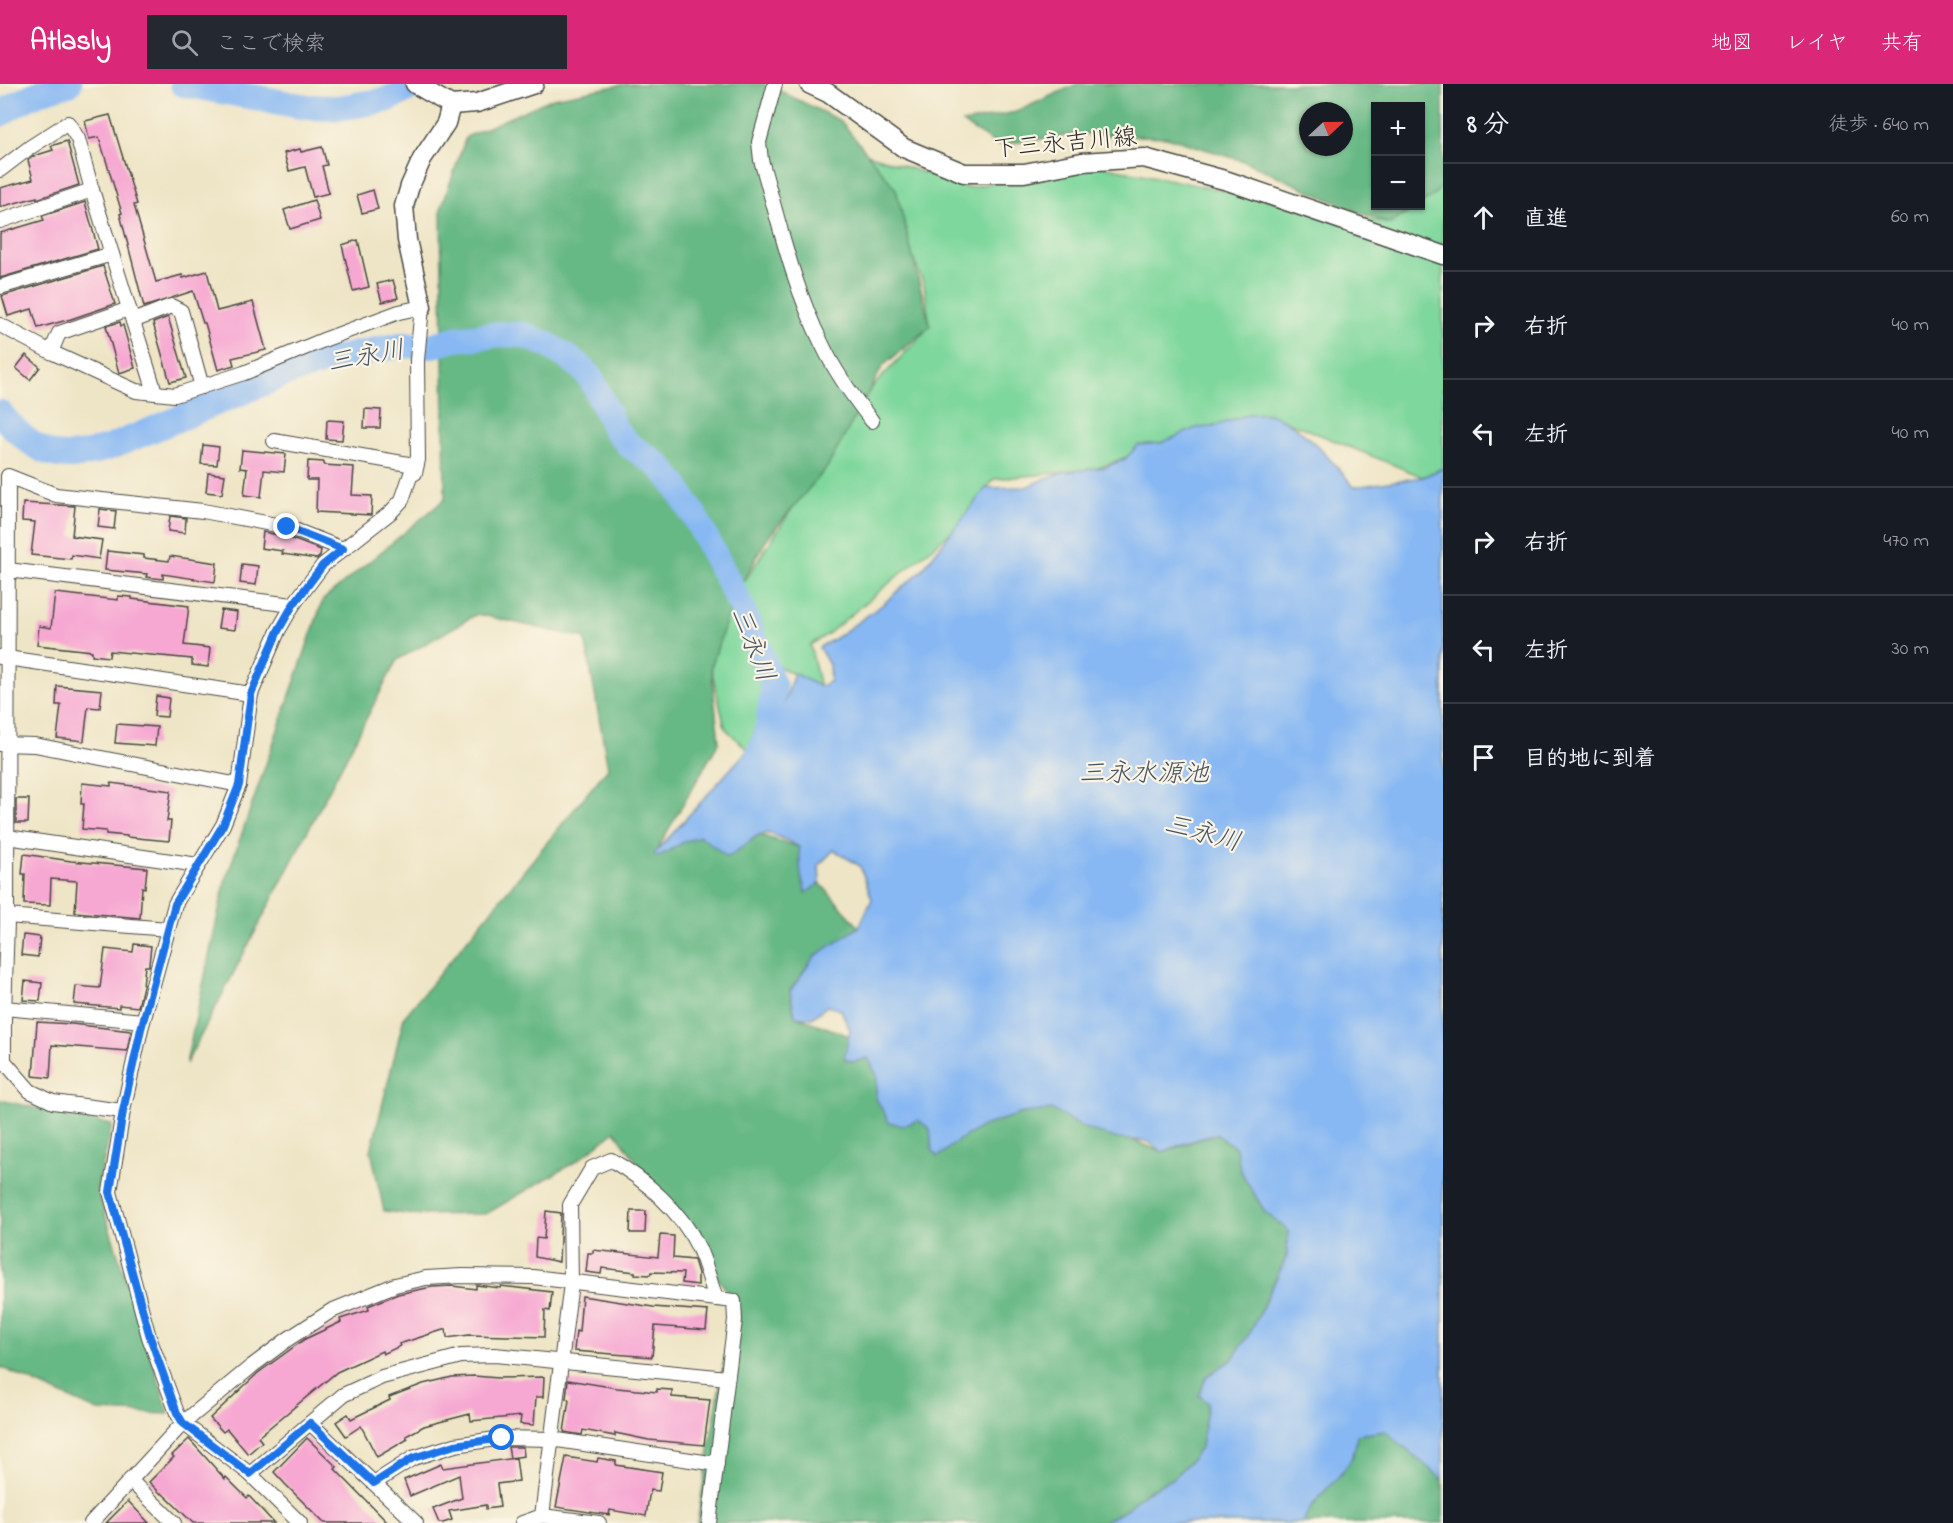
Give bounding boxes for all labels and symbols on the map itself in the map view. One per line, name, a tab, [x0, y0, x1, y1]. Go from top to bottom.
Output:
north arrow	[1299, 102, 1353, 156]
street label: 下三永吉川線	[992, 121, 1138, 168]
water label: 三永川	[325, 332, 408, 383]
route end	[273, 513, 299, 539]
water label: 三永川	[719, 602, 783, 688]
water label: 三永水源池	[1079, 756, 1210, 794]
water label: 三永川	[1160, 806, 1245, 863]
route start	[488, 1424, 514, 1450]

